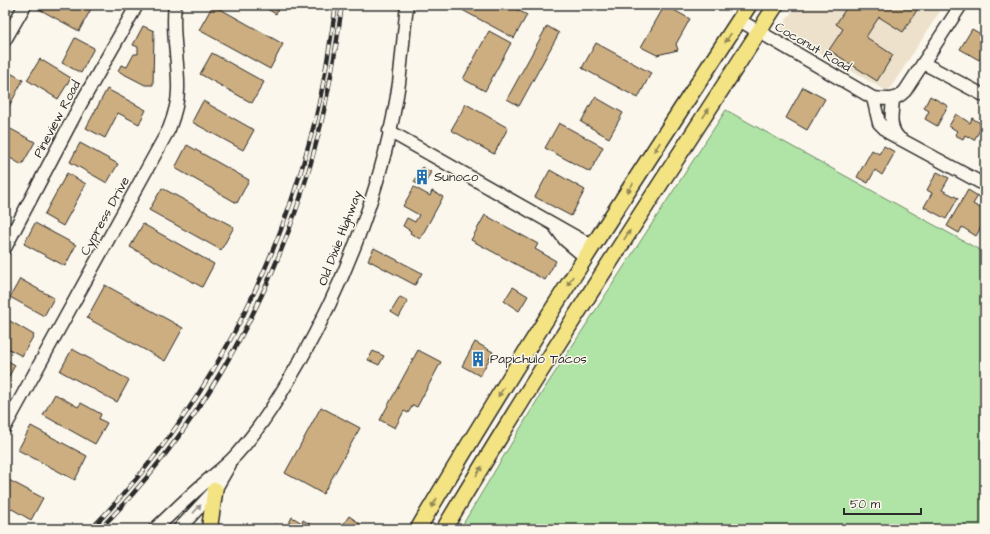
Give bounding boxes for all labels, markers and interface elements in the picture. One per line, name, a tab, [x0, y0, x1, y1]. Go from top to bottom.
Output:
street label: Coconut Road	[771, 18, 855, 76]
one-way arrow	[724, 32, 731, 44]
street label: Pineview Road	[29, 77, 85, 161]
one-way arrow	[702, 108, 710, 118]
one-way arrow	[653, 142, 661, 152]
building icon: Sunoco	[413, 168, 431, 186]
place label: Sunoco	[434, 168, 479, 186]
street label: Cypress Drive	[76, 173, 135, 259]
one-way arrow	[626, 183, 634, 193]
street label: Old Dixie Highway	[314, 188, 367, 289]
one-way arrow	[623, 230, 631, 240]
one-way arrow	[566, 276, 574, 286]
building icon: Papichulo Tacos	[469, 350, 487, 368]
place label: Papichulo Tacos	[490, 350, 587, 368]
one-way arrow	[497, 387, 505, 397]
one-way arrow	[475, 465, 482, 477]
scale bar	[844, 490, 921, 516]
text: 50 m	[850, 496, 881, 513]
one-way arrow	[430, 497, 437, 509]
one-way arrow	[192, 505, 201, 514]

